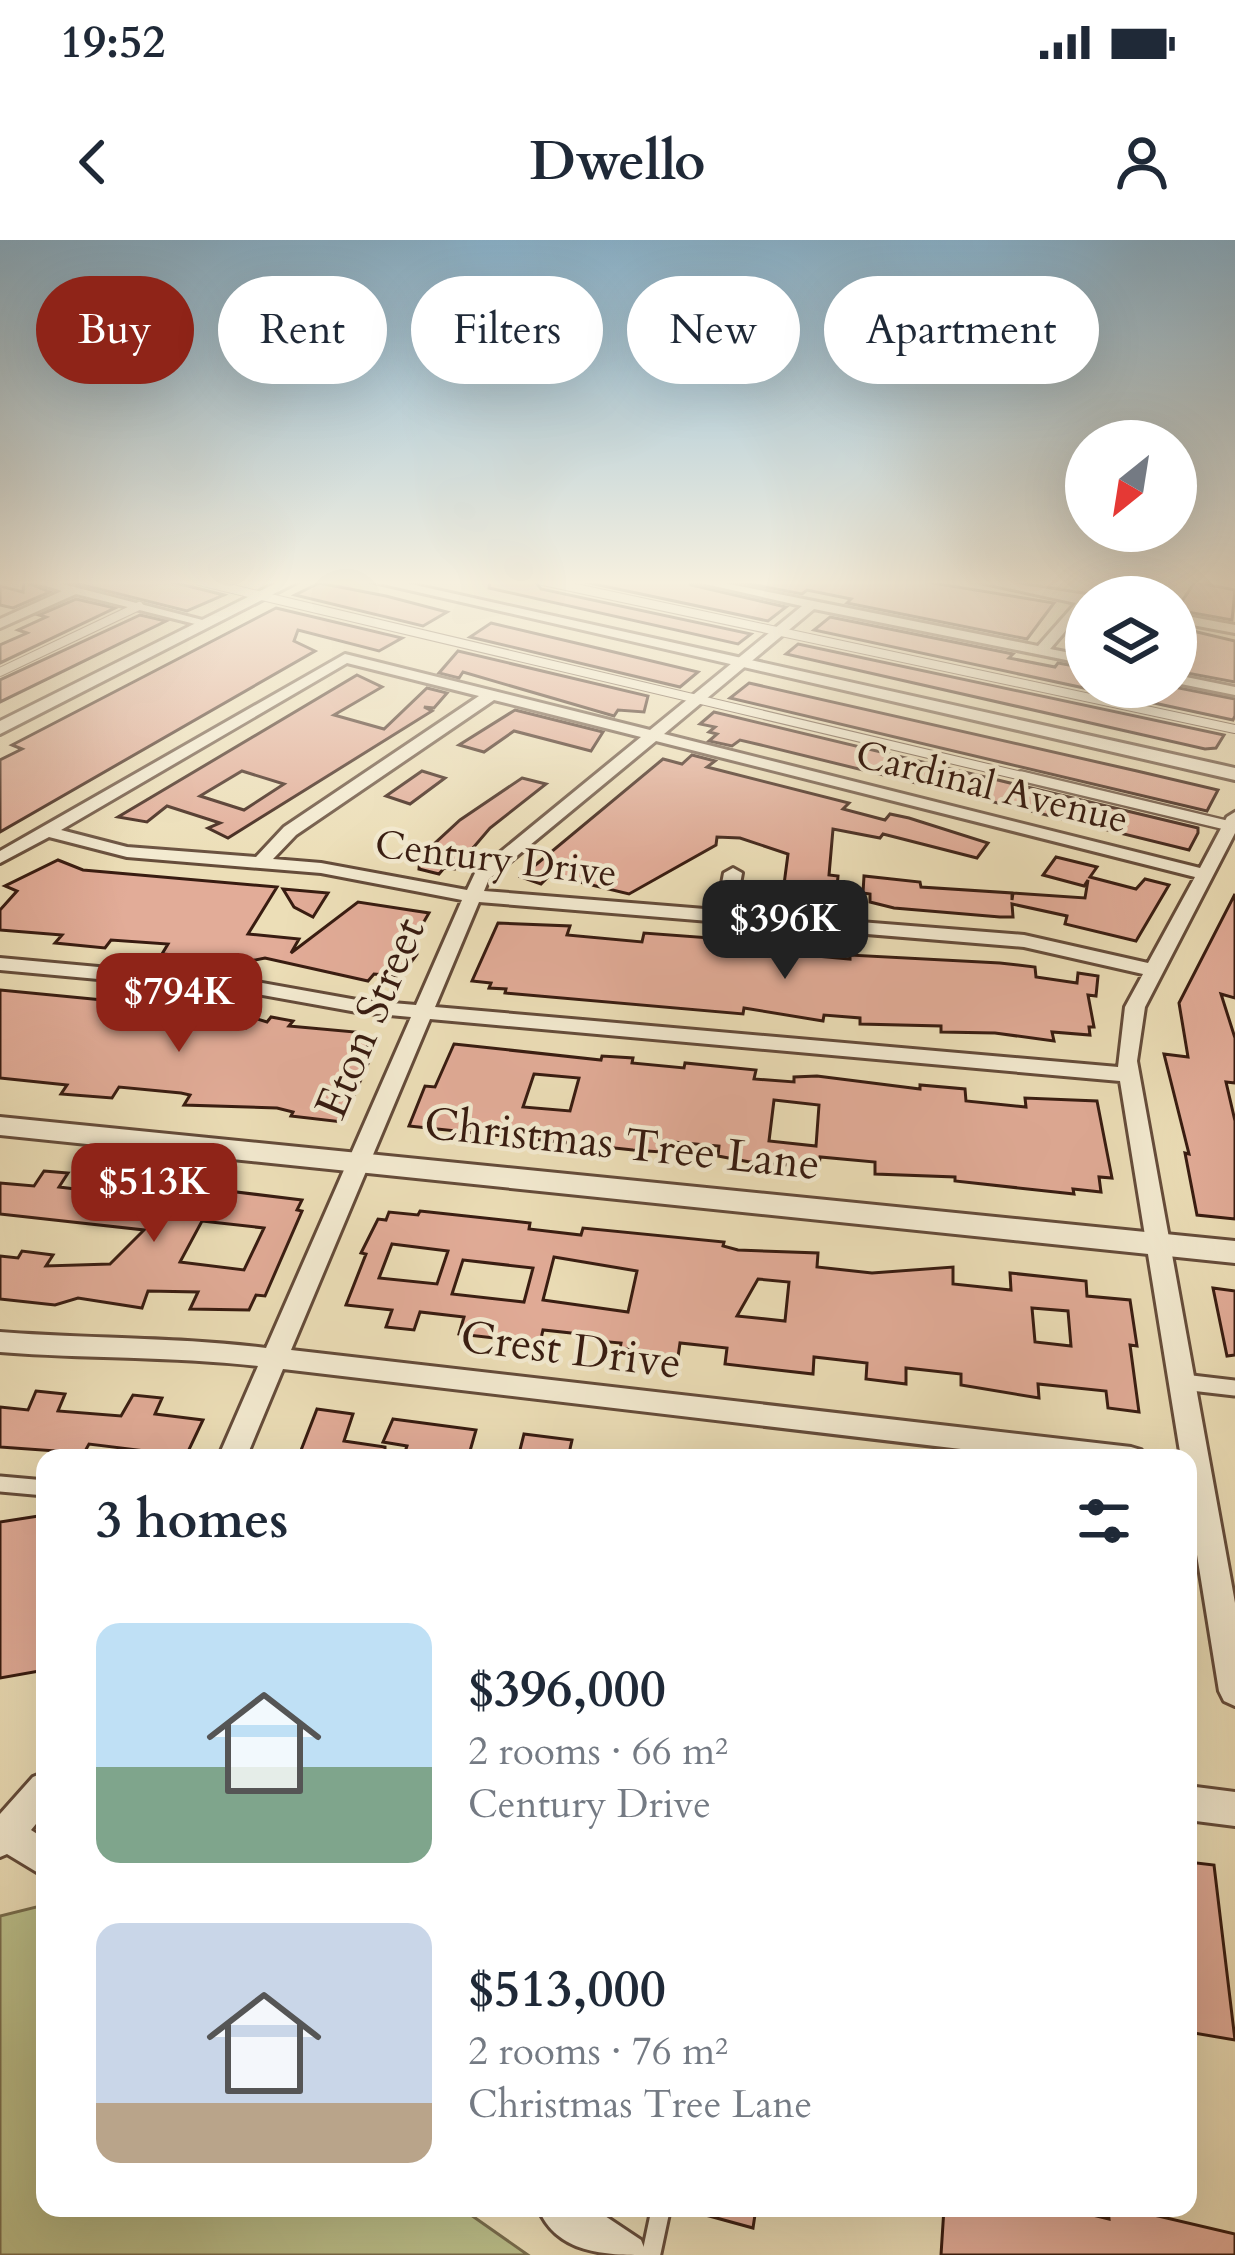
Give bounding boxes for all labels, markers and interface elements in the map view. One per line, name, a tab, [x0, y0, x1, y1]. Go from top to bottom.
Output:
text: 19:52	[60, 12, 165, 73]
text: Dwello	[529, 126, 706, 199]
icon: back	[60, 129, 126, 195]
icon: person	[1109, 129, 1175, 195]
chip: Buy	[36, 276, 194, 384]
chip: Rent	[218, 276, 387, 384]
chip: Filters	[411, 276, 603, 384]
chip: New	[627, 276, 800, 384]
chip: Apartment	[824, 276, 1099, 384]
north arrow	[1065, 420, 1197, 552]
map controls	[1065, 420, 1197, 708]
button: layers	[1065, 576, 1197, 708]
street label: Cardinal Avenue	[850, 728, 1134, 846]
street label: Century Drive	[372, 818, 620, 900]
pin: $396K	[701, 880, 869, 982]
text: $396K	[729, 892, 841, 945]
street label: Eton Street	[300, 908, 440, 1128]
pin: $794K	[95, 953, 263, 1055]
text: $794K	[123, 965, 235, 1018]
street label: Christmas Tree Lane	[421, 1093, 823, 1195]
pin: $513K	[70, 1143, 238, 1245]
text: $513K	[98, 1155, 210, 1208]
street label: Crest Drive	[457, 1306, 685, 1394]
text: 3 homes	[96, 1486, 288, 1556]
icon: filters	[1071, 1488, 1137, 1554]
text: $396,000	[468, 1655, 666, 1725]
icon: home	[192, 1671, 336, 1815]
text: 2 rooms · 66 m²	[468, 1725, 728, 1778]
text: Century Drive	[468, 1778, 711, 1831]
text: $513,000	[468, 1955, 666, 2025]
icon: home	[192, 1971, 336, 2115]
text: 2 rooms · 76 m²	[468, 2025, 728, 2078]
text: Christmas Tree Lane	[468, 2078, 812, 2131]

